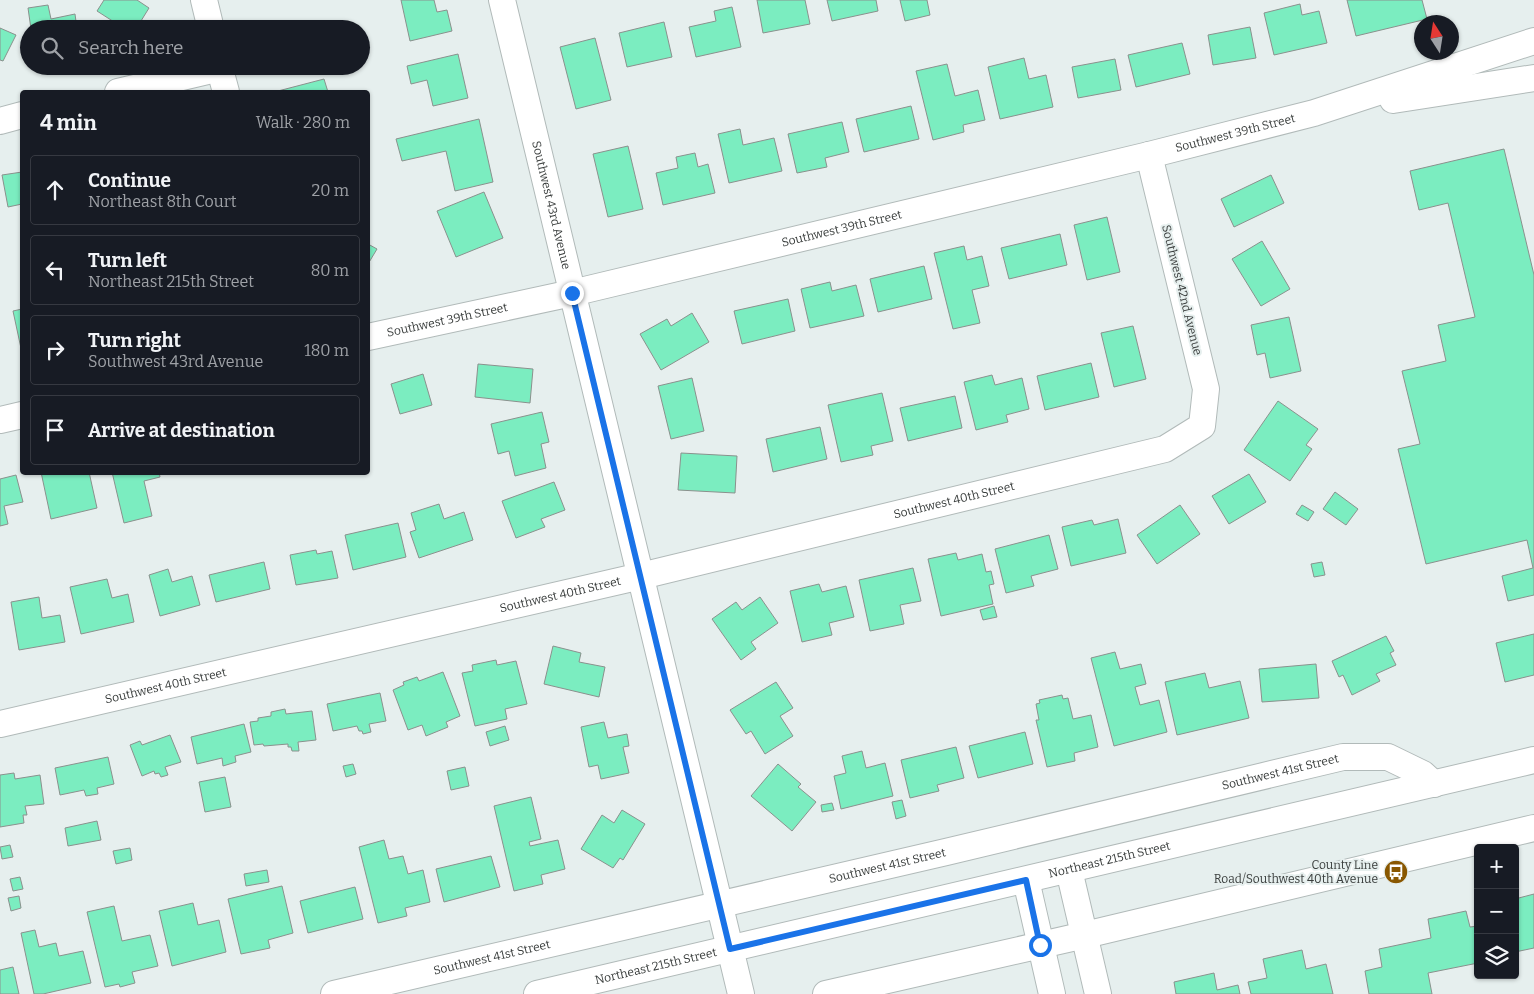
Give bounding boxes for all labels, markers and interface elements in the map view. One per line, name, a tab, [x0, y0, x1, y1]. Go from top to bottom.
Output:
north arrow	[1414, 15, 1459, 60]
search box	[20, 20, 370, 75]
icon: search	[38, 34, 66, 62]
text: Search here	[78, 36, 183, 59]
text: 4 min	[40, 110, 97, 136]
street label: Southwest 39th Street	[1174, 111, 1297, 155]
text: Walk · 280 m	[256, 113, 350, 132]
street label: Southwest 43rd Avenue	[529, 139, 574, 271]
text: Continue	[88, 169, 171, 192]
icon: ahead	[41, 176, 69, 204]
text: 20 m	[312, 181, 349, 200]
text: Northeast 8th Court	[88, 192, 237, 211]
street label: Southwest 39th Street	[780, 207, 904, 250]
street label: Southwest 42nd Avenue	[1159, 223, 1205, 357]
text: Turn left	[88, 249, 167, 272]
icon: left	[41, 256, 69, 284]
text: 80 m	[311, 261, 349, 280]
text: Northeast 215th Street	[88, 272, 254, 291]
route end	[561, 282, 584, 305]
street label: Southwest 39th Street	[385, 300, 510, 340]
text: Turn right	[88, 329, 181, 352]
icon: right	[41, 336, 69, 364]
text: 180 m	[304, 341, 349, 360]
text: Southwest 43rd Avenue	[88, 352, 263, 371]
icon: arrive	[41, 416, 69, 444]
text: Arrive at destination	[88, 419, 275, 442]
street label: Southwest 40th Street	[892, 479, 1017, 522]
street label: Southwest 40th Street	[498, 574, 623, 615]
street label: Southwest 40th Street	[104, 665, 228, 707]
street label: Southwest 41st Street	[1220, 751, 1341, 793]
street label: Northeast 215th Street	[1047, 838, 1172, 881]
map controls	[1474, 844, 1519, 979]
button: +	[1474, 844, 1519, 889]
street label: Southwest 41st Street	[827, 845, 948, 886]
place label: County Line Road/Southwest 40th Avenue	[1214, 858, 1378, 886]
bus stop icon: County Line Road/Southwest 40th Avenue	[1383, 859, 1409, 885]
button: −	[1474, 889, 1519, 934]
route start	[1029, 934, 1052, 957]
button: layers	[1474, 934, 1519, 979]
street label: Southwest 41st Street	[432, 937, 552, 978]
street label: Northeast 215th Street	[593, 945, 719, 987]

